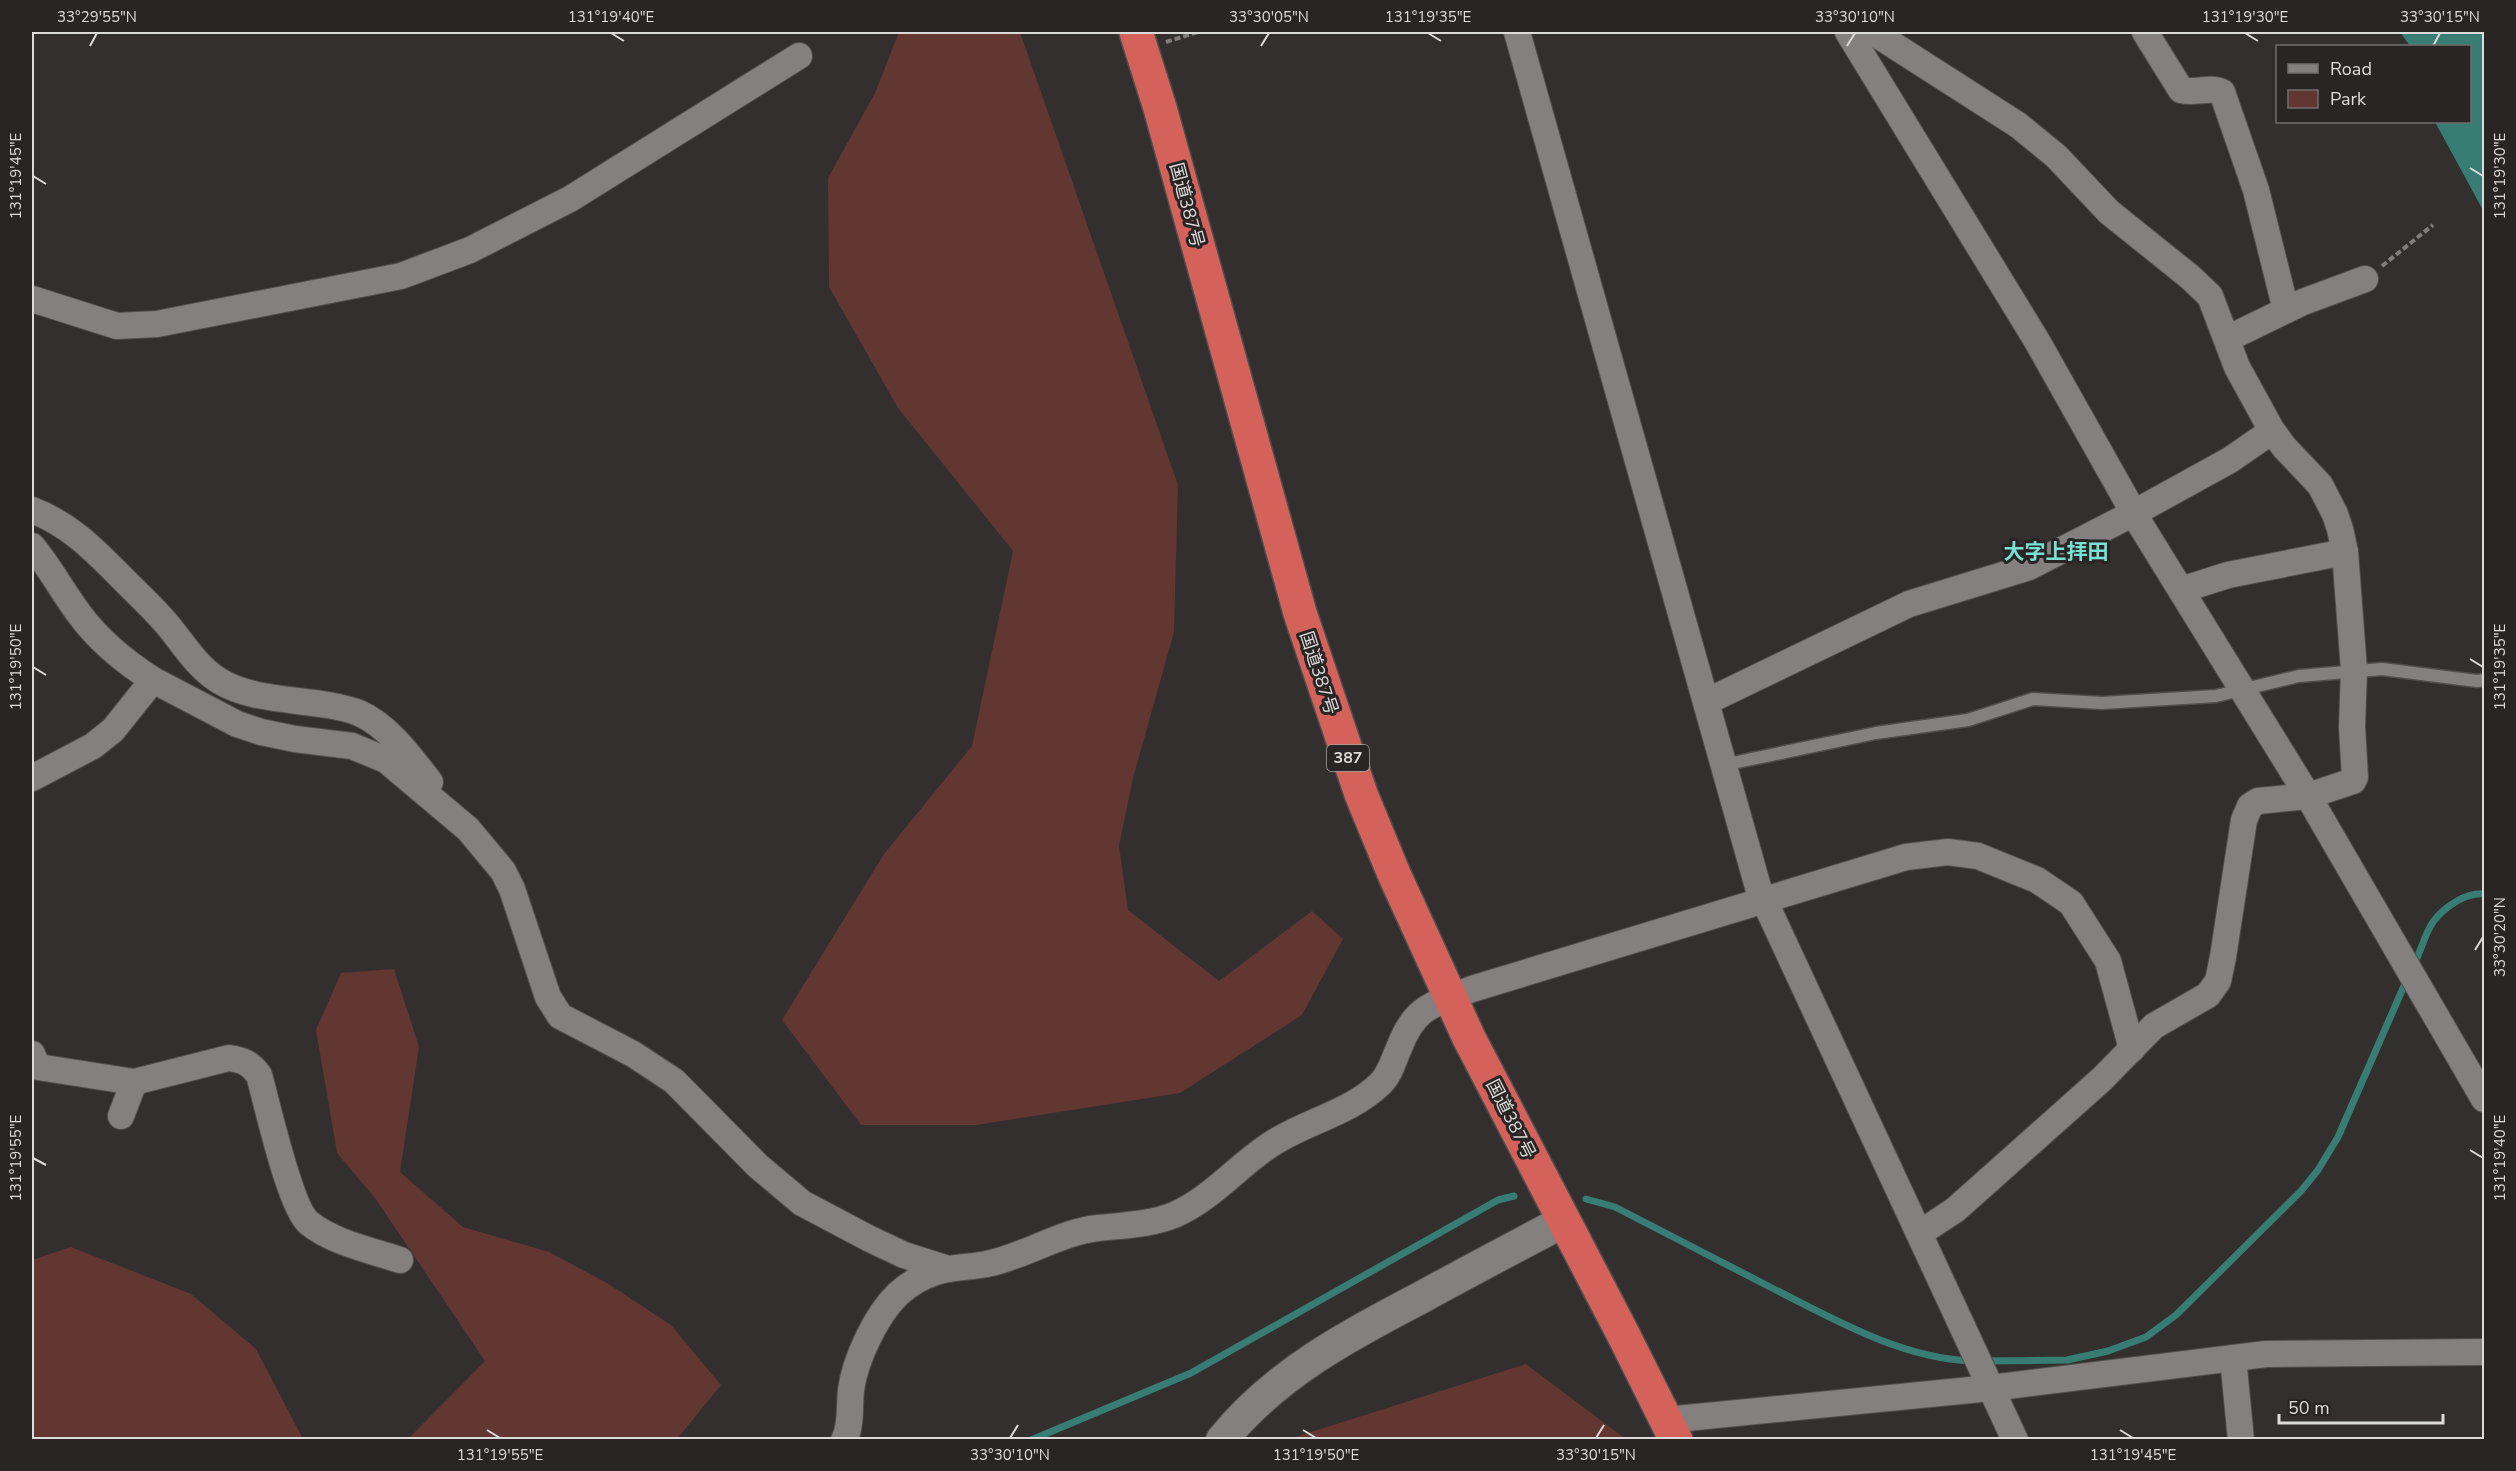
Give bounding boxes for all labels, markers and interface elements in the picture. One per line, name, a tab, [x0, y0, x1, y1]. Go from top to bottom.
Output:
text: 33°29'55"N	[57, 7, 137, 27]
text: 131°19'40"E	[568, 7, 654, 27]
text: 33°30'05"N	[1229, 7, 1309, 27]
text: 131°19'35"E	[1385, 7, 1471, 27]
text: 33°30'10"N	[1815, 7, 1895, 27]
text: 131°19'30"E	[2202, 7, 2288, 27]
text: 33°30'15"N	[2400, 7, 2480, 27]
legend	[2276, 45, 2471, 123]
text: Road	[2330, 57, 2372, 81]
text: Park	[2330, 87, 2367, 111]
text: 131°19'45"E	[6, 133, 26, 219]
text: 131°19'30"E	[2490, 133, 2510, 219]
street label: 国道387号	[1164, 160, 1210, 250]
district label: 大字上拝田	[2004, 538, 2109, 566]
text: 131°19'50"E	[6, 624, 26, 710]
text: 131°19'35"E	[2490, 624, 2510, 710]
street label: 国道387号	[1294, 628, 1344, 718]
road number: 387	[1327, 745, 1369, 771]
text: 33°30'20"N	[2490, 897, 2510, 977]
street label: 国道387号	[1481, 1075, 1541, 1163]
text: 131°19'55"E	[6, 1115, 26, 1201]
text: 131°19'40"E	[2490, 1115, 2510, 1201]
scale bar	[2279, 1387, 2442, 1425]
text: 50 m	[2288, 1396, 2330, 1420]
text: 131°19'55"E	[457, 1445, 543, 1465]
text: 33°30'10"N	[970, 1445, 1050, 1465]
text: 131°19'50"E	[1273, 1445, 1359, 1465]
text: 33°30'15"N	[1556, 1445, 1636, 1465]
text: 131°19'45"E	[2090, 1445, 2176, 1465]

